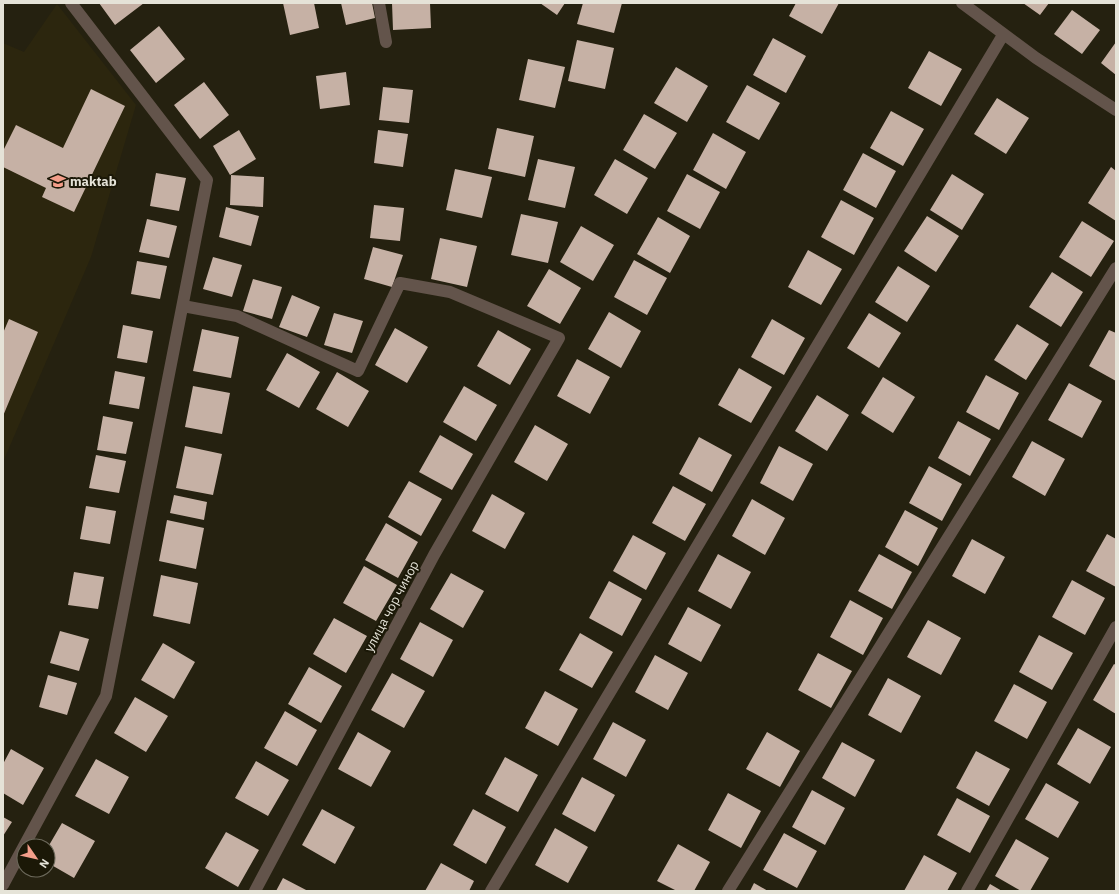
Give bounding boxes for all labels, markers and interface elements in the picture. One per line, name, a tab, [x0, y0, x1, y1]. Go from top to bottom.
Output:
school or university icon: maktab	[49, 172, 67, 190]
place label: maktab	[70, 173, 117, 190]
street label: улица чор чинор	[360, 558, 423, 655]
north arrow	[16, 838, 56, 878]
text: N	[36, 856, 52, 871]

